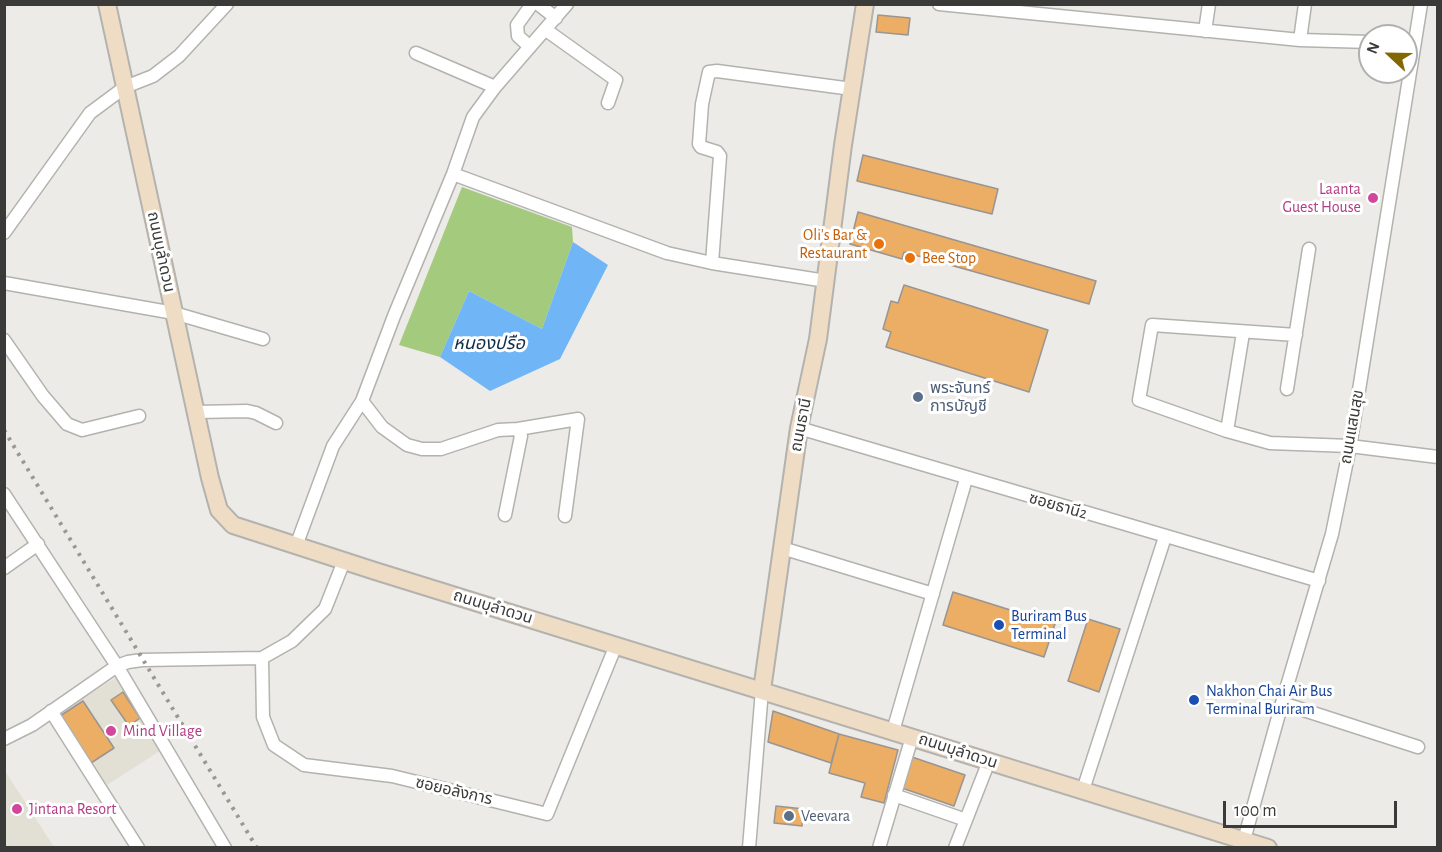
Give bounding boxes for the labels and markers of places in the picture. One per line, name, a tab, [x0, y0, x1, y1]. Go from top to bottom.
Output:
place label: Laanta Guest House	[1283, 179, 1361, 217]
marker: Laanta Guest House	[1366, 191, 1380, 205]
place label: Oli's Bar & Restaurant	[799, 225, 867, 263]
marker: Oli's Bar & Restaurant	[872, 237, 886, 251]
place label: Bee Stop	[922, 248, 976, 268]
marker: Bee Stop	[903, 251, 917, 265]
place label: พระจันทร์ การบัญชี	[930, 378, 990, 416]
marker: พระจันทร์ การบัญชี	[911, 390, 925, 404]
place label: Buriram Bus Terminal	[1011, 606, 1087, 644]
marker: Buriram Bus Terminal	[992, 618, 1006, 632]
place label: Nakhon Chai Air Bus Terminal Buriram	[1206, 681, 1332, 719]
marker: Nakhon Chai Air Bus Terminal Buriram	[1187, 693, 1201, 707]
place label: Mind Village	[123, 721, 202, 741]
marker: Mind Village	[104, 724, 118, 738]
place label: Jintana Resort	[29, 799, 116, 819]
marker: Jintana Resort	[10, 802, 24, 816]
place label: Veevara	[801, 806, 850, 826]
marker: Veevara	[782, 809, 796, 823]

